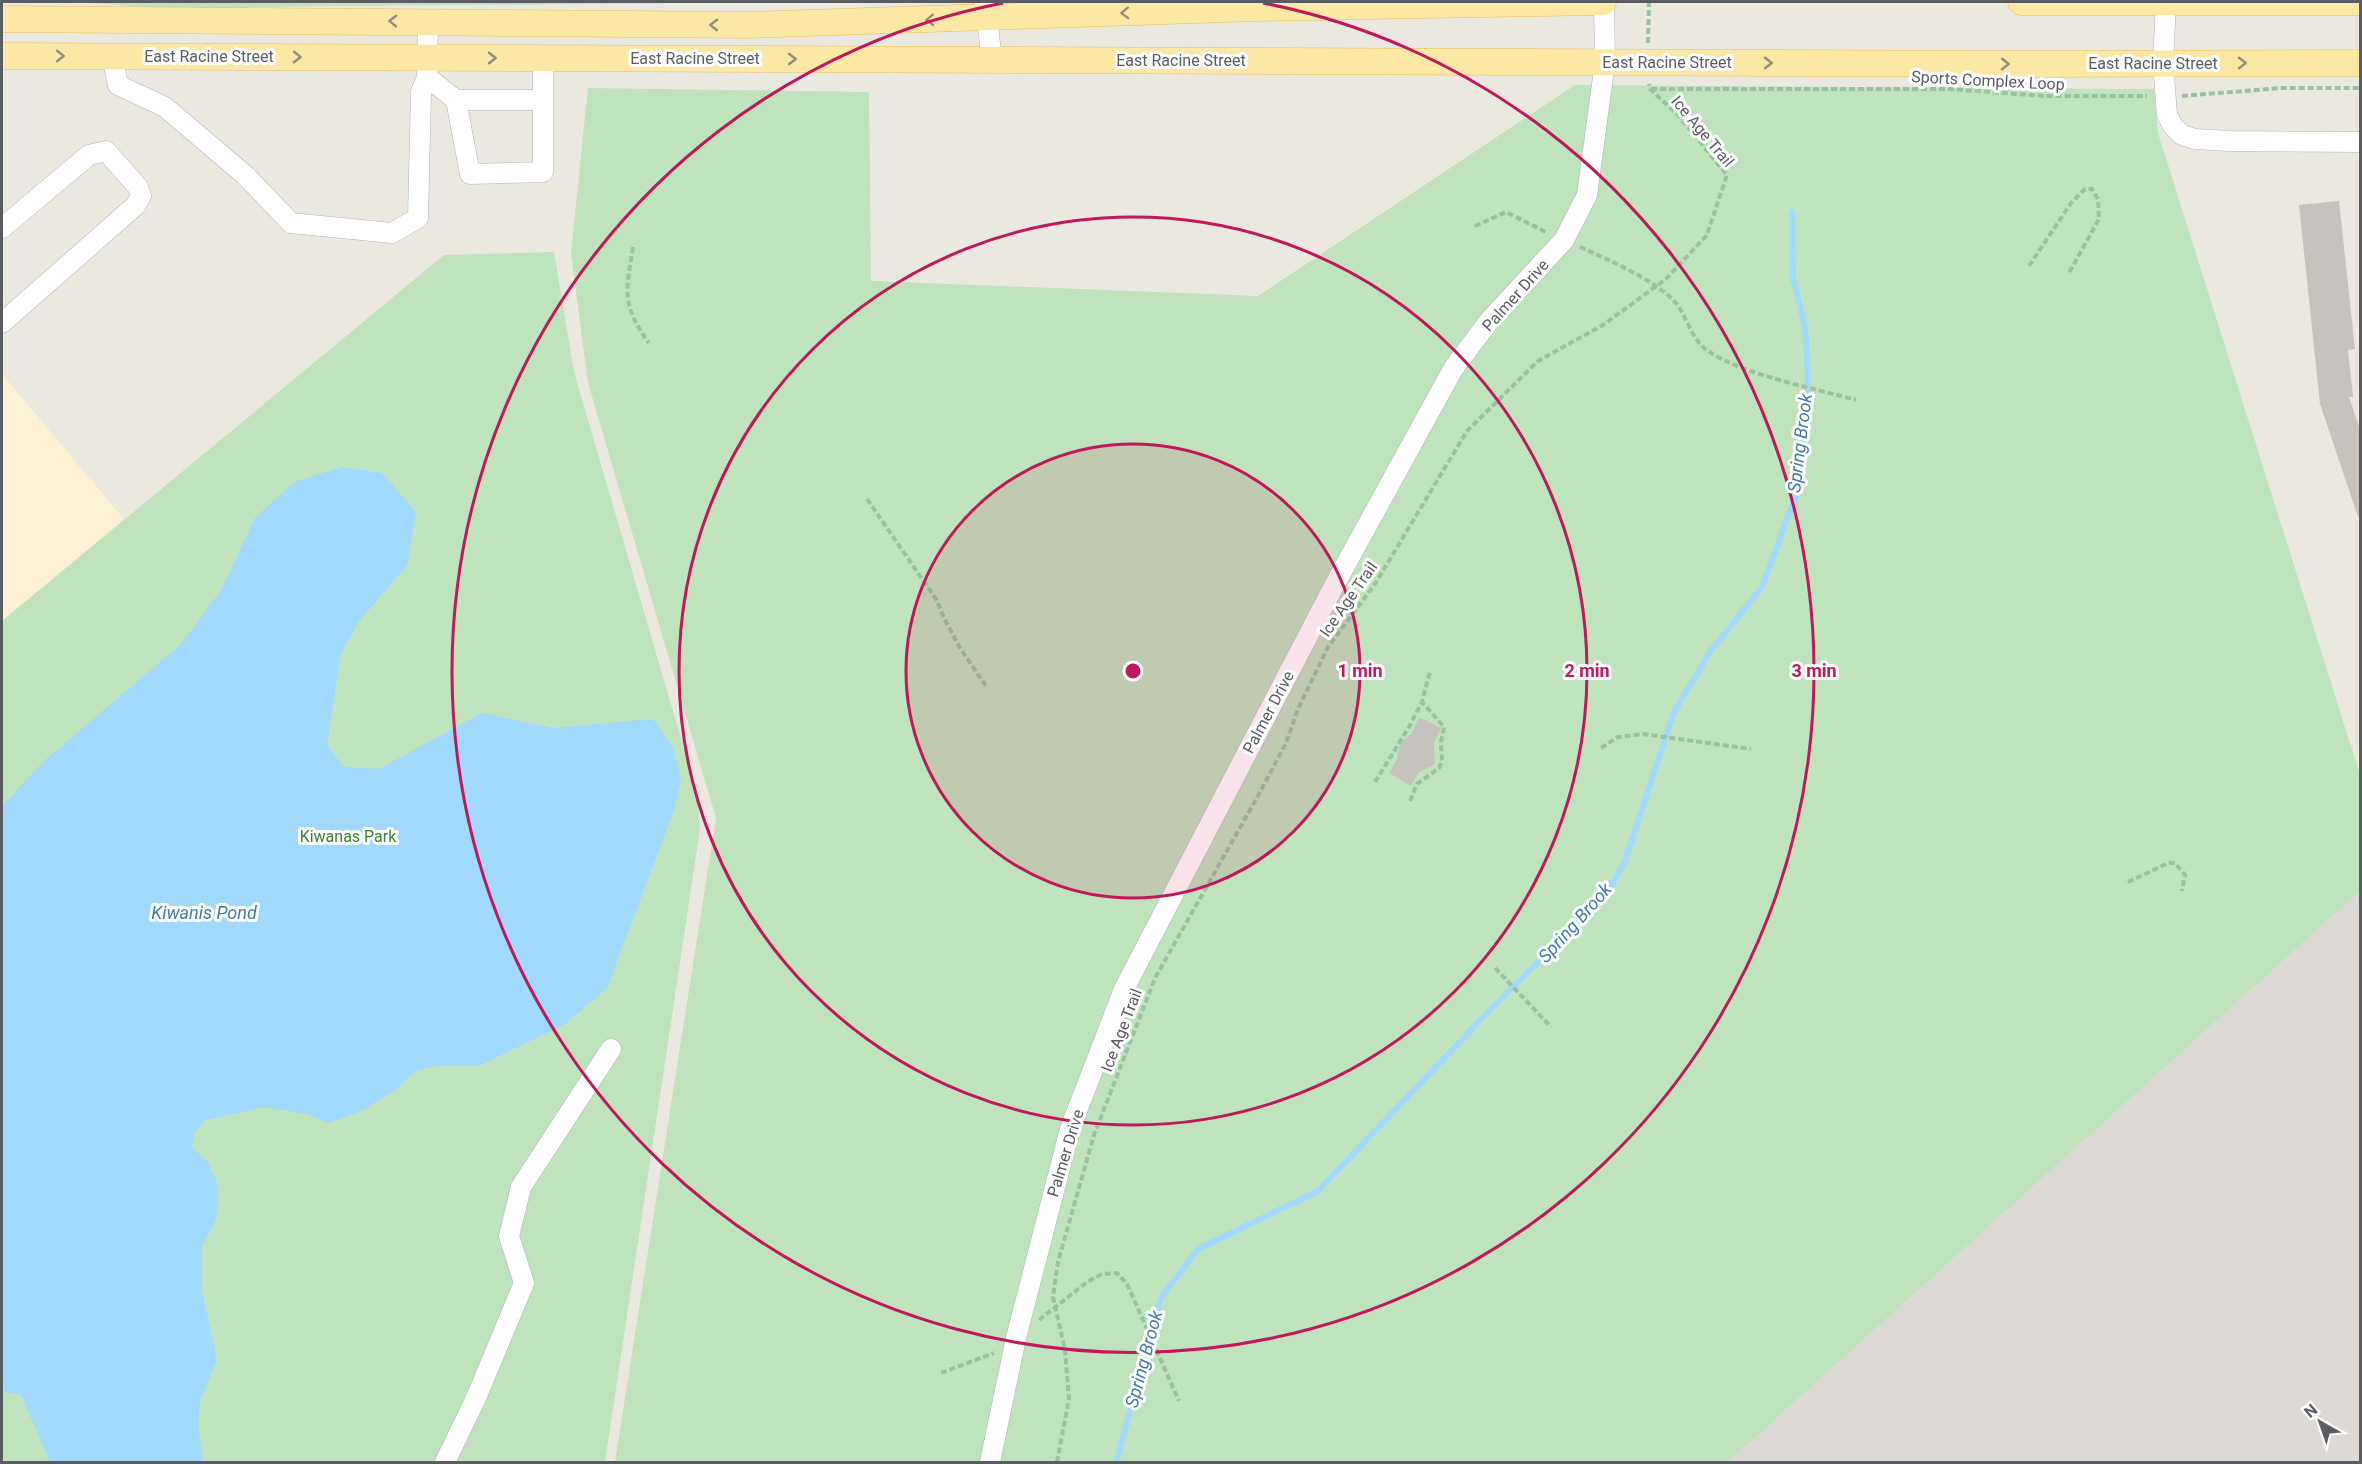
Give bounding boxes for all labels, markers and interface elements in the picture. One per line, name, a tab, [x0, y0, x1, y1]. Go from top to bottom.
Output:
one-way arrow	[1120, 7, 1129, 20]
one-way arrow	[926, 14, 935, 27]
one-way arrow	[389, 15, 398, 28]
one-way arrow	[710, 19, 719, 31]
street label: East Racine Street	[144, 47, 274, 66]
street label: East Racine Street	[630, 49, 760, 68]
one-way arrow	[55, 50, 64, 62]
one-way arrow	[292, 50, 301, 63]
street label: East Racine Street	[1116, 51, 1246, 70]
one-way arrow	[487, 52, 496, 64]
one-way arrow	[787, 53, 796, 65]
street label: East Racine Street	[1602, 53, 1732, 72]
street label: East Racine Street	[2088, 54, 2218, 73]
one-way arrow	[1764, 57, 1773, 69]
one-way arrow	[2238, 57, 2247, 69]
one-way arrow	[2001, 58, 2010, 70]
street label: Sports Complex Loop	[1911, 67, 2065, 94]
street label: Ice Age Trail	[1667, 92, 1738, 171]
street label: Palmer Drive	[1478, 255, 1553, 335]
water label: Spring Brook	[1783, 391, 1816, 494]
street label: Ice Age Trail	[1316, 558, 1381, 640]
text: 1 min	[1337, 660, 1383, 681]
text: 2 min	[1564, 660, 1610, 681]
text: 3 min	[1791, 660, 1837, 681]
centre of rings	[1123, 661, 1143, 681]
street label: Palmer Drive	[1239, 668, 1298, 757]
park label: Kiwanas Park	[300, 827, 397, 846]
water label: Spring Brook	[1533, 878, 1617, 967]
water label: Kiwanis Pond	[151, 902, 258, 923]
street label: Ice Age Trail	[1097, 986, 1146, 1074]
street label: Palmer Drive	[1043, 1107, 1088, 1199]
water label: Spring Brook	[1120, 1307, 1167, 1410]
north arrow	[2290, 1392, 2350, 1452]
text: N	[2300, 1400, 2321, 1422]

